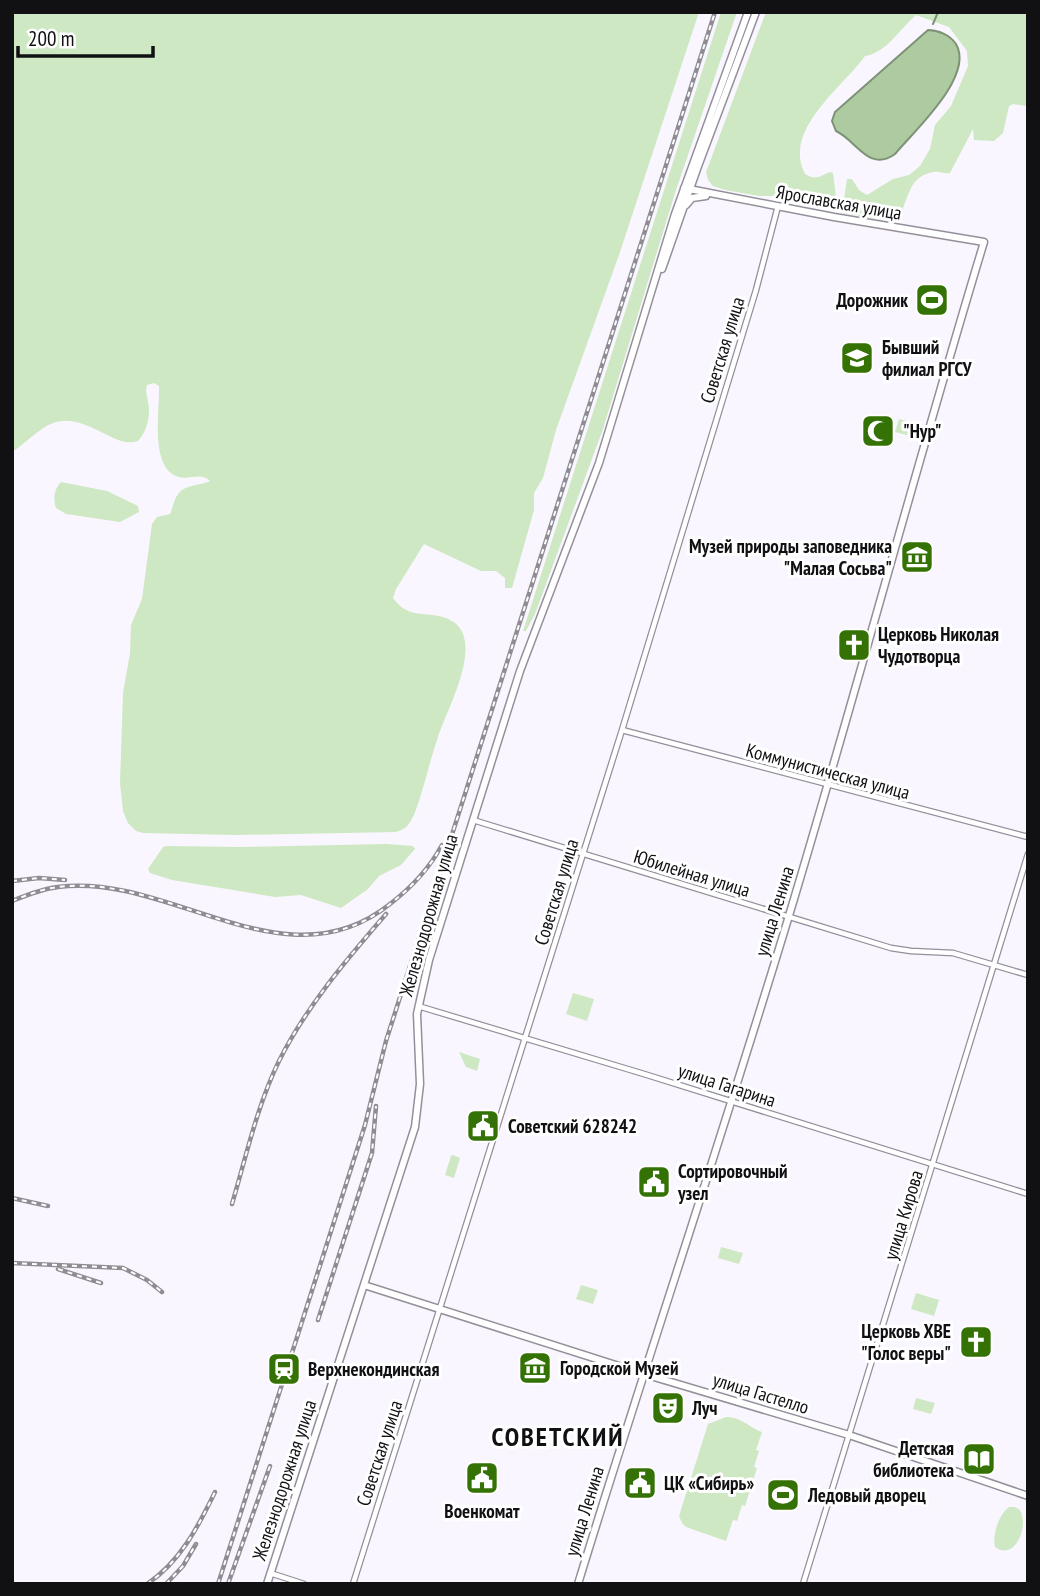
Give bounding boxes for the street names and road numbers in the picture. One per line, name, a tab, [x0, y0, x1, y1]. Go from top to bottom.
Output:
street label: Ярославская улица	[774, 179, 904, 225]
street label: Советская улица	[694, 294, 750, 406]
street label: Коммунистическая улица	[744, 738, 912, 804]
street label: Железнодорожная улица	[393, 831, 463, 1000]
street label: Советская улица	[528, 836, 584, 948]
street label: Юбилейная улица	[631, 844, 753, 902]
street label: улица Ленина	[749, 863, 799, 959]
street label: улица Гагарина	[675, 1058, 779, 1112]
street label: улица Кирова	[878, 1167, 928, 1263]
street label: улица Гастелло	[710, 1367, 812, 1419]
street label: Железнодорожная улица	[246, 1397, 321, 1564]
street label: Советская улица	[351, 1397, 407, 1509]
street label: улица Ленина	[559, 1463, 609, 1559]

